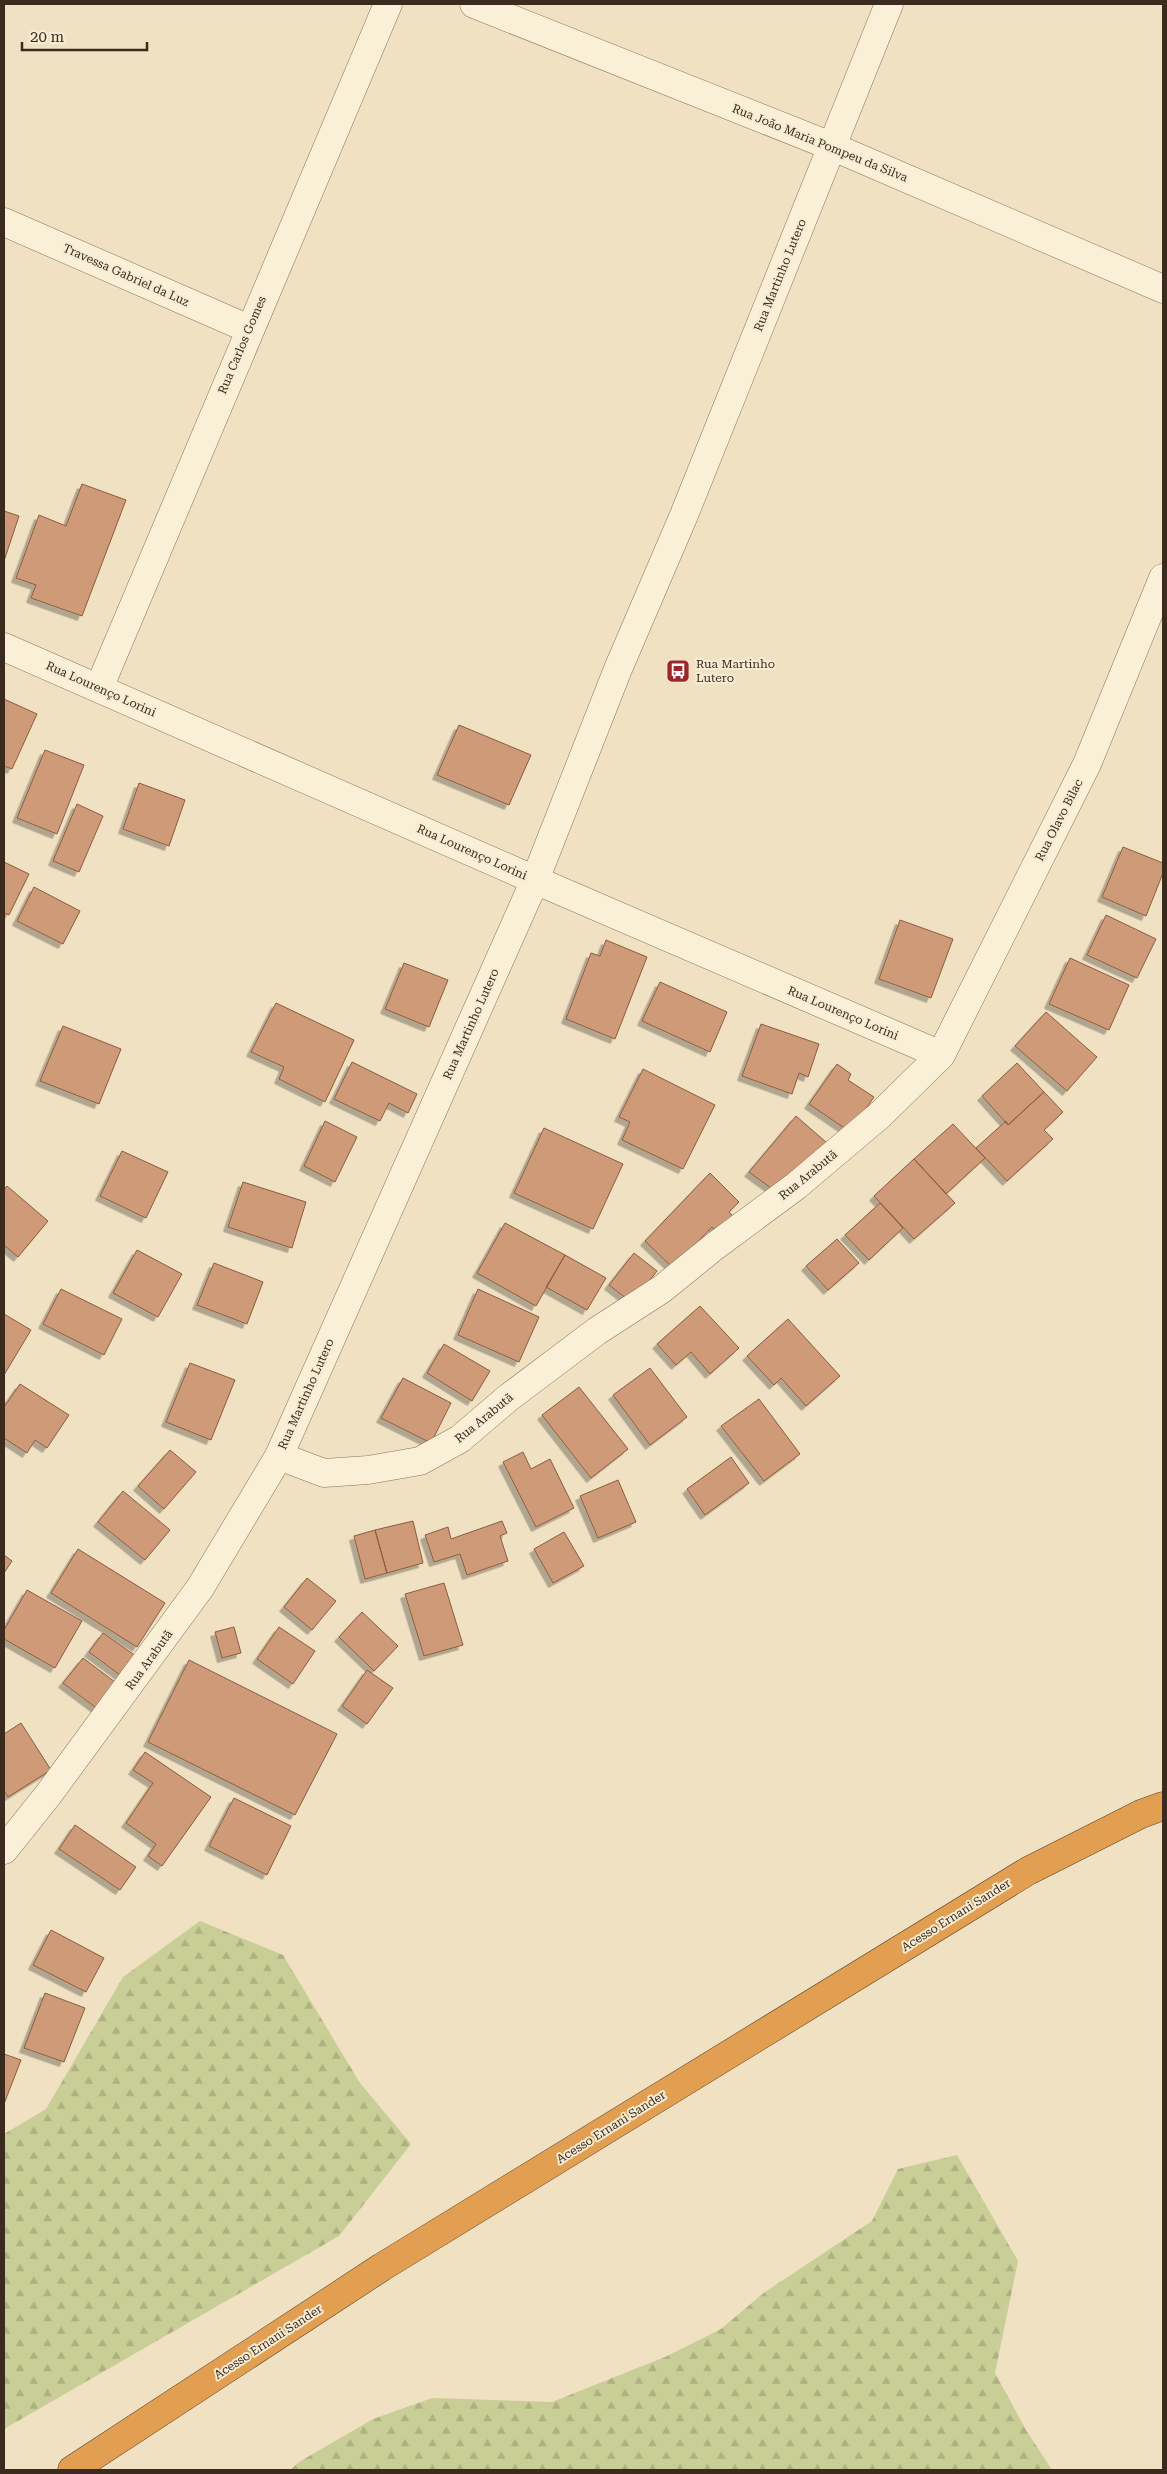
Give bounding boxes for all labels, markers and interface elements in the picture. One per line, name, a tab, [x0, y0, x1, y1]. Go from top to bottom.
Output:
scale bar	[22, 20, 148, 52]
text: 20 m	[30, 28, 65, 46]
street label: Rua João Maria Pompeu da Silva	[730, 101, 910, 185]
street label: Rua Martinho Lutero	[751, 217, 809, 333]
street label: Travessa Gabriel da Luz	[61, 241, 192, 309]
street label: Rua Carlos Gomes	[215, 294, 269, 396]
place label: Rua Martinho Lutero	[696, 657, 775, 685]
street label: Rua Lourenço Lorini	[44, 658, 158, 720]
bus stop icon: Rua Martinho Lutero	[665, 658, 691, 684]
street label: Rua Olavo Bilac	[1032, 776, 1086, 863]
street label: Rua Lourenço Lorini	[415, 821, 529, 883]
street label: Rua Martinho Lutero	[440, 966, 502, 1082]
street label: Rua Lourenço Lorini	[786, 983, 901, 1043]
street label: Rua Arabutã	[776, 1147, 840, 1203]
street label: Rua Martinho Lutero	[275, 1336, 337, 1452]
street label: Rua Arabutã	[452, 1390, 516, 1446]
street label: Rua Arabutã	[122, 1627, 176, 1693]
street label: Acesso Ernani Sander	[899, 1876, 1013, 1954]
street label: Acesso Ernani Sander	[554, 2088, 668, 2166]
street label: Acesso Ernani Sander	[211, 2302, 325, 2382]

